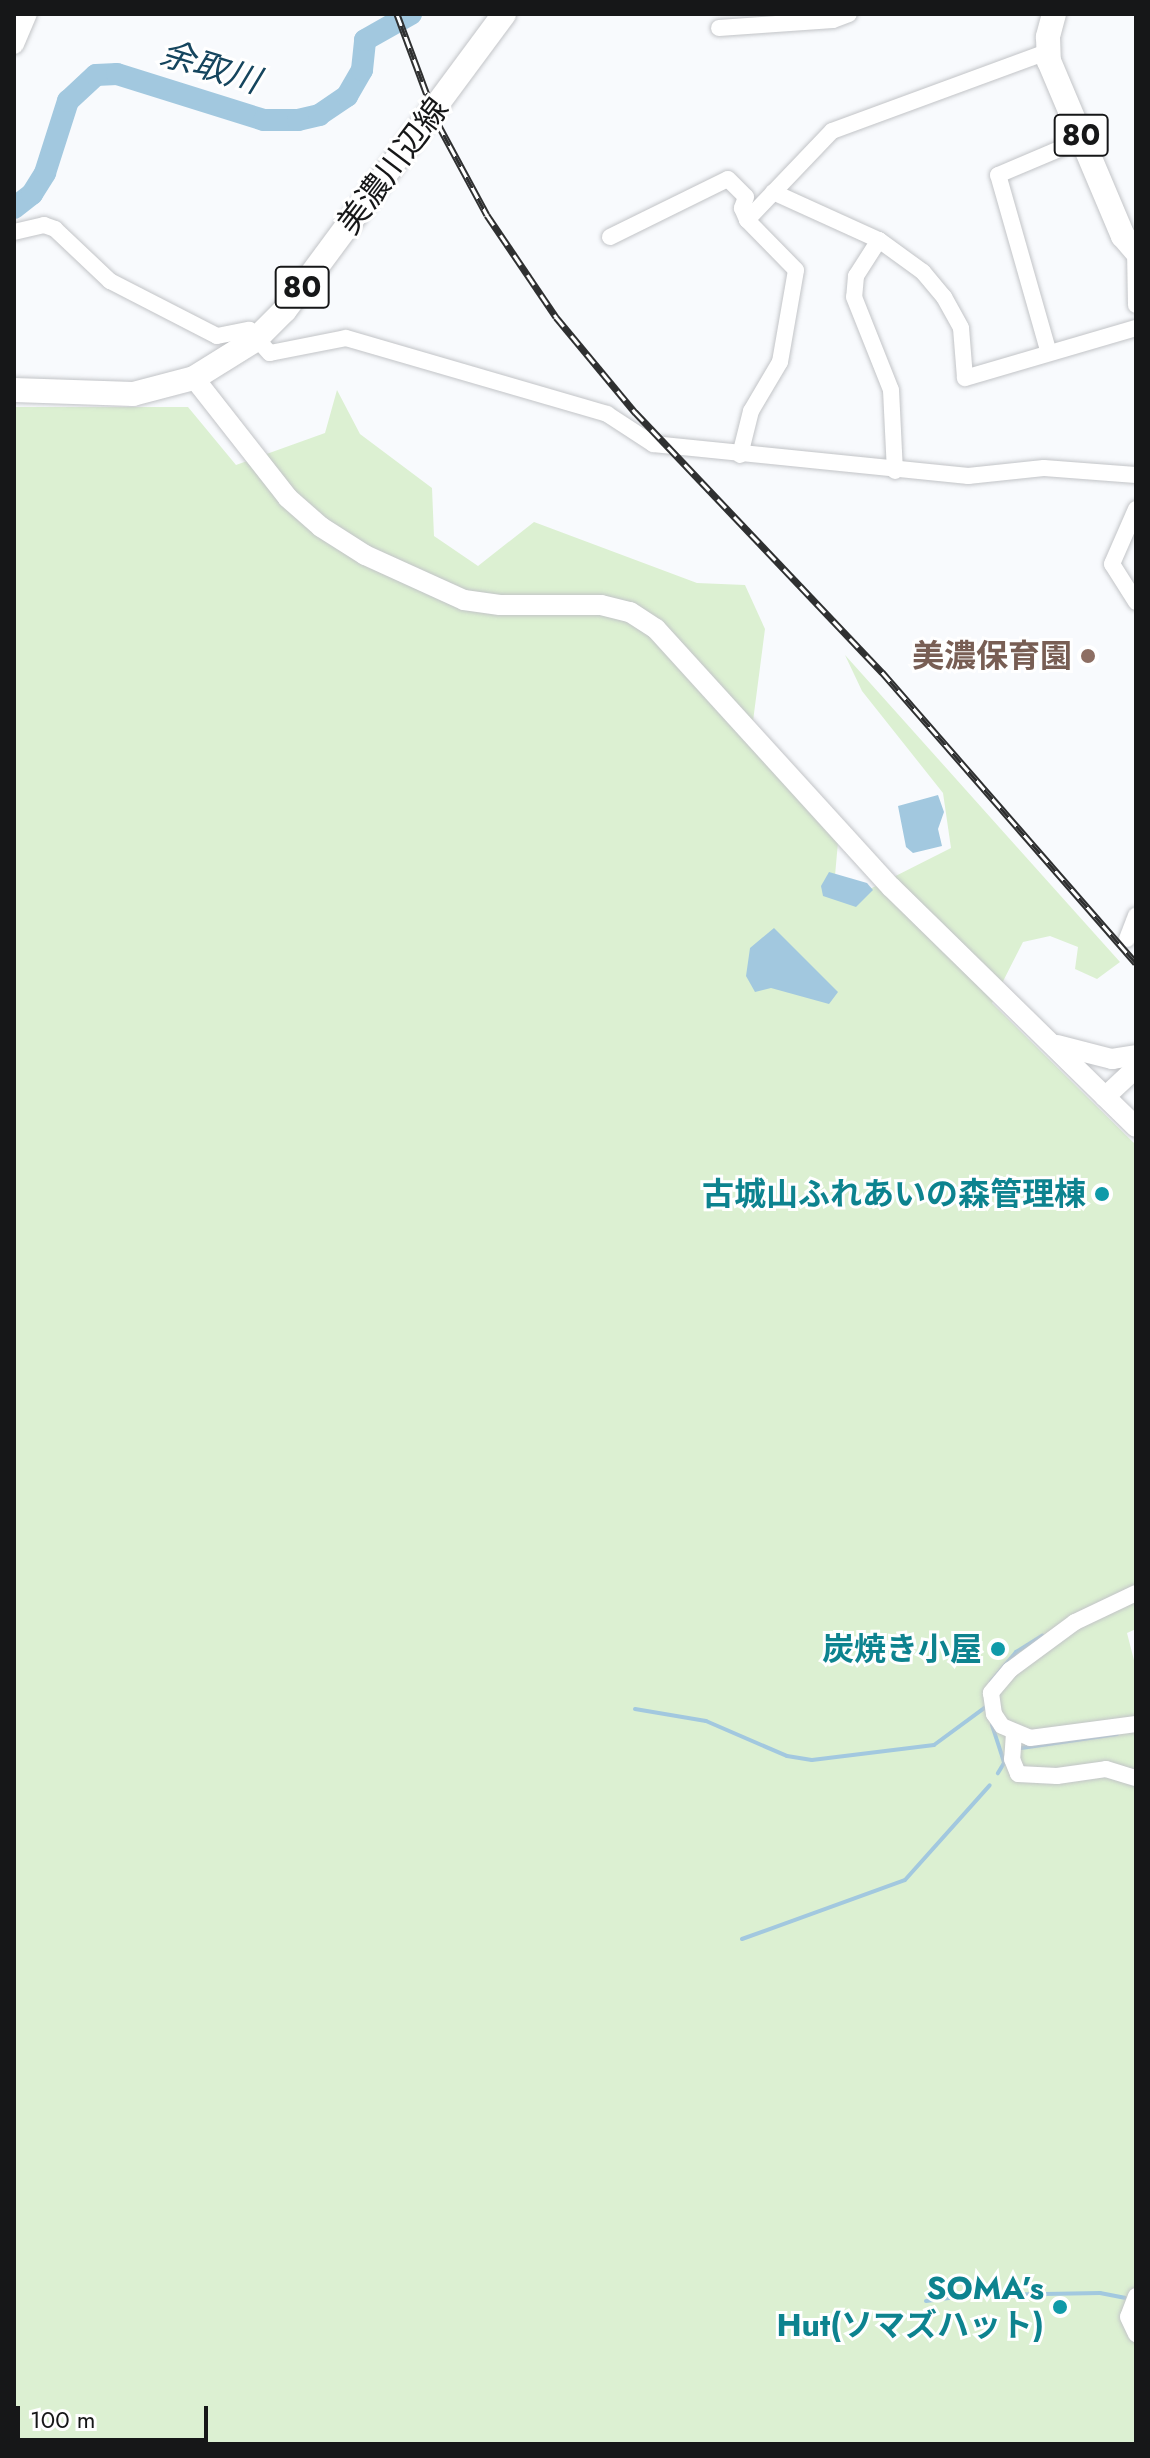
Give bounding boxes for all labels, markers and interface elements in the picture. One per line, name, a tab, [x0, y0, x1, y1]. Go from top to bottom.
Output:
water label: 余取川	[155, 33, 265, 101]
street label: 美濃川辺線	[330, 91, 456, 241]
road number: 80	[1053, 109, 1109, 161]
road number: 80	[274, 261, 330, 313]
place label: 美濃保育園	[912, 637, 1072, 675]
marker: 美濃保育園	[1079, 647, 1097, 665]
place label: 古城山ふれあいの森管理棟	[702, 1175, 1086, 1213]
marker: 古城山ふれあいの森管理棟	[1093, 1185, 1111, 1203]
place label: 炭焼き小屋	[822, 1630, 982, 1668]
marker: 炭焼き小屋	[989, 1640, 1007, 1658]
place label: SOMA’s Hut(ソマズハット)	[776, 2270, 1044, 2345]
marker: SOMA’s Hut(ソマズハット)	[1051, 2298, 1069, 2316]
scale bar	[20, 2390, 212, 2440]
text: 100 m	[30, 2402, 96, 2437]

